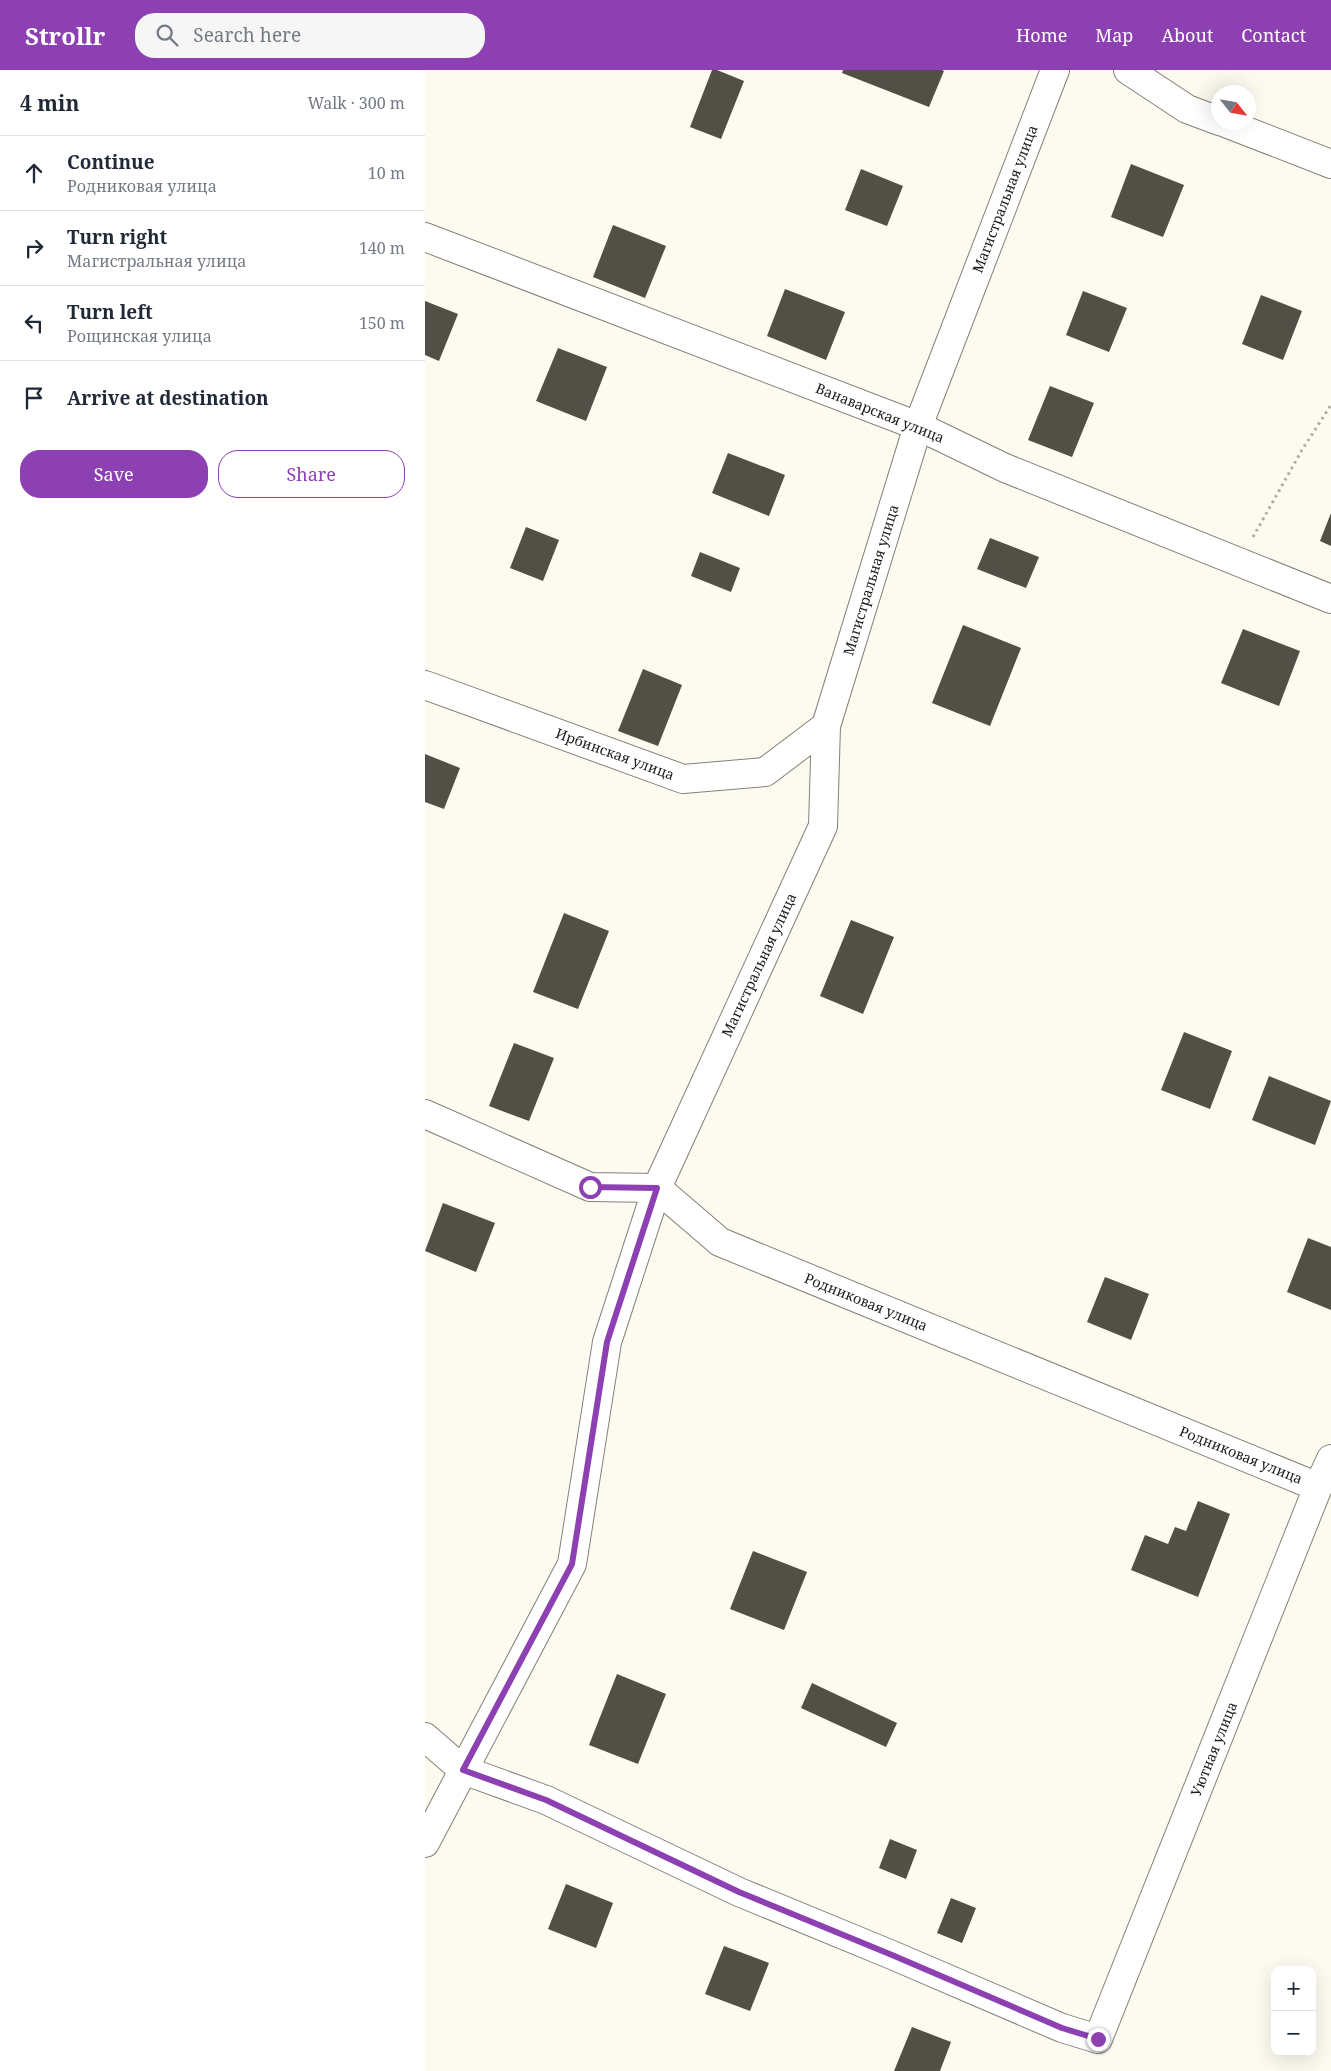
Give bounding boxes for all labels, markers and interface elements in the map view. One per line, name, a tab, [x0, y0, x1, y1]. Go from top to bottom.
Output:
search box	[135, 13, 485, 58]
text: Strollr	[25, 19, 105, 52]
icon: search	[153, 21, 181, 49]
text: Search here	[193, 22, 301, 48]
text: Home	[1016, 23, 1067, 47]
text: Map	[1095, 23, 1133, 47]
text: About	[1161, 23, 1213, 47]
text: Contact	[1241, 23, 1306, 47]
north arrow	[1211, 85, 1256, 130]
text: 4 min	[20, 89, 79, 117]
text: Walk · 300 m	[308, 92, 405, 114]
street label: Магистральная улица	[968, 122, 1042, 275]
text: Continue	[67, 149, 155, 175]
icon: ahead	[20, 159, 48, 187]
text: 10 m	[368, 162, 405, 184]
text: Родниковая улица	[67, 175, 217, 197]
text: Turn right	[67, 224, 167, 250]
icon: right	[20, 234, 48, 262]
text: 140 m	[359, 237, 405, 259]
text: Магистральная улица	[67, 250, 246, 272]
text: Turn left	[67, 299, 153, 325]
icon: left	[20, 309, 48, 337]
text: 150 m	[359, 312, 405, 334]
text: Рощинская улица	[67, 325, 212, 347]
street label: Ванаварская улица	[813, 378, 947, 447]
icon: arrive	[20, 384, 48, 412]
text: Arrive at destination	[67, 385, 269, 411]
button: Save	[20, 450, 208, 498]
button: Share	[218, 450, 405, 498]
street label: Магистральная улица	[838, 502, 903, 658]
street label: Ирбинская улица	[553, 723, 677, 784]
street label: Магистральная улица	[717, 890, 800, 1040]
route start	[579, 1176, 602, 1199]
street label: Родниковая улица	[802, 1268, 931, 1335]
street label: Родниковая улица	[1177, 1421, 1306, 1488]
street label: Уютная улица	[1186, 1699, 1241, 1799]
map controls	[1271, 1966, 1316, 2056]
button: +	[1271, 1966, 1316, 2011]
button: −	[1271, 2011, 1316, 2056]
route end	[1087, 2028, 1110, 2051]

